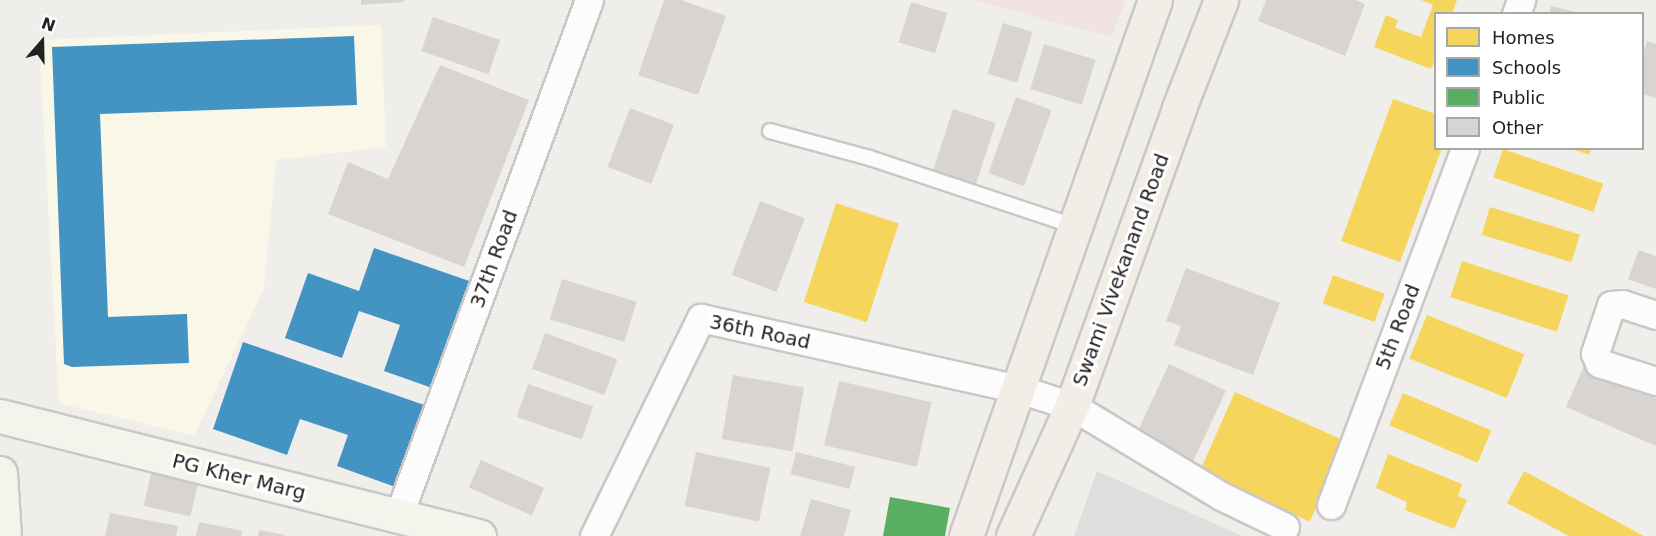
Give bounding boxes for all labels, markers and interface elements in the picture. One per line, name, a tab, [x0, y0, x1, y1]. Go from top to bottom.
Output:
north arrow	[12, 12, 72, 72]
legend	[1434, 12, 1644, 150]
text: N	[39, 13, 58, 36]
text: Homes	[1492, 27, 1555, 48]
text: Schools	[1492, 57, 1561, 78]
text: Public	[1492, 87, 1545, 108]
text: Other	[1492, 117, 1543, 138]
street label: Swami Vivekanand Road	[1068, 150, 1174, 390]
street label: 37th Road	[465, 207, 523, 311]
street label: 5th Road	[1371, 281, 1425, 373]
street label: 36th Road	[707, 310, 813, 354]
street label: PG Kher Marg	[170, 449, 308, 505]

